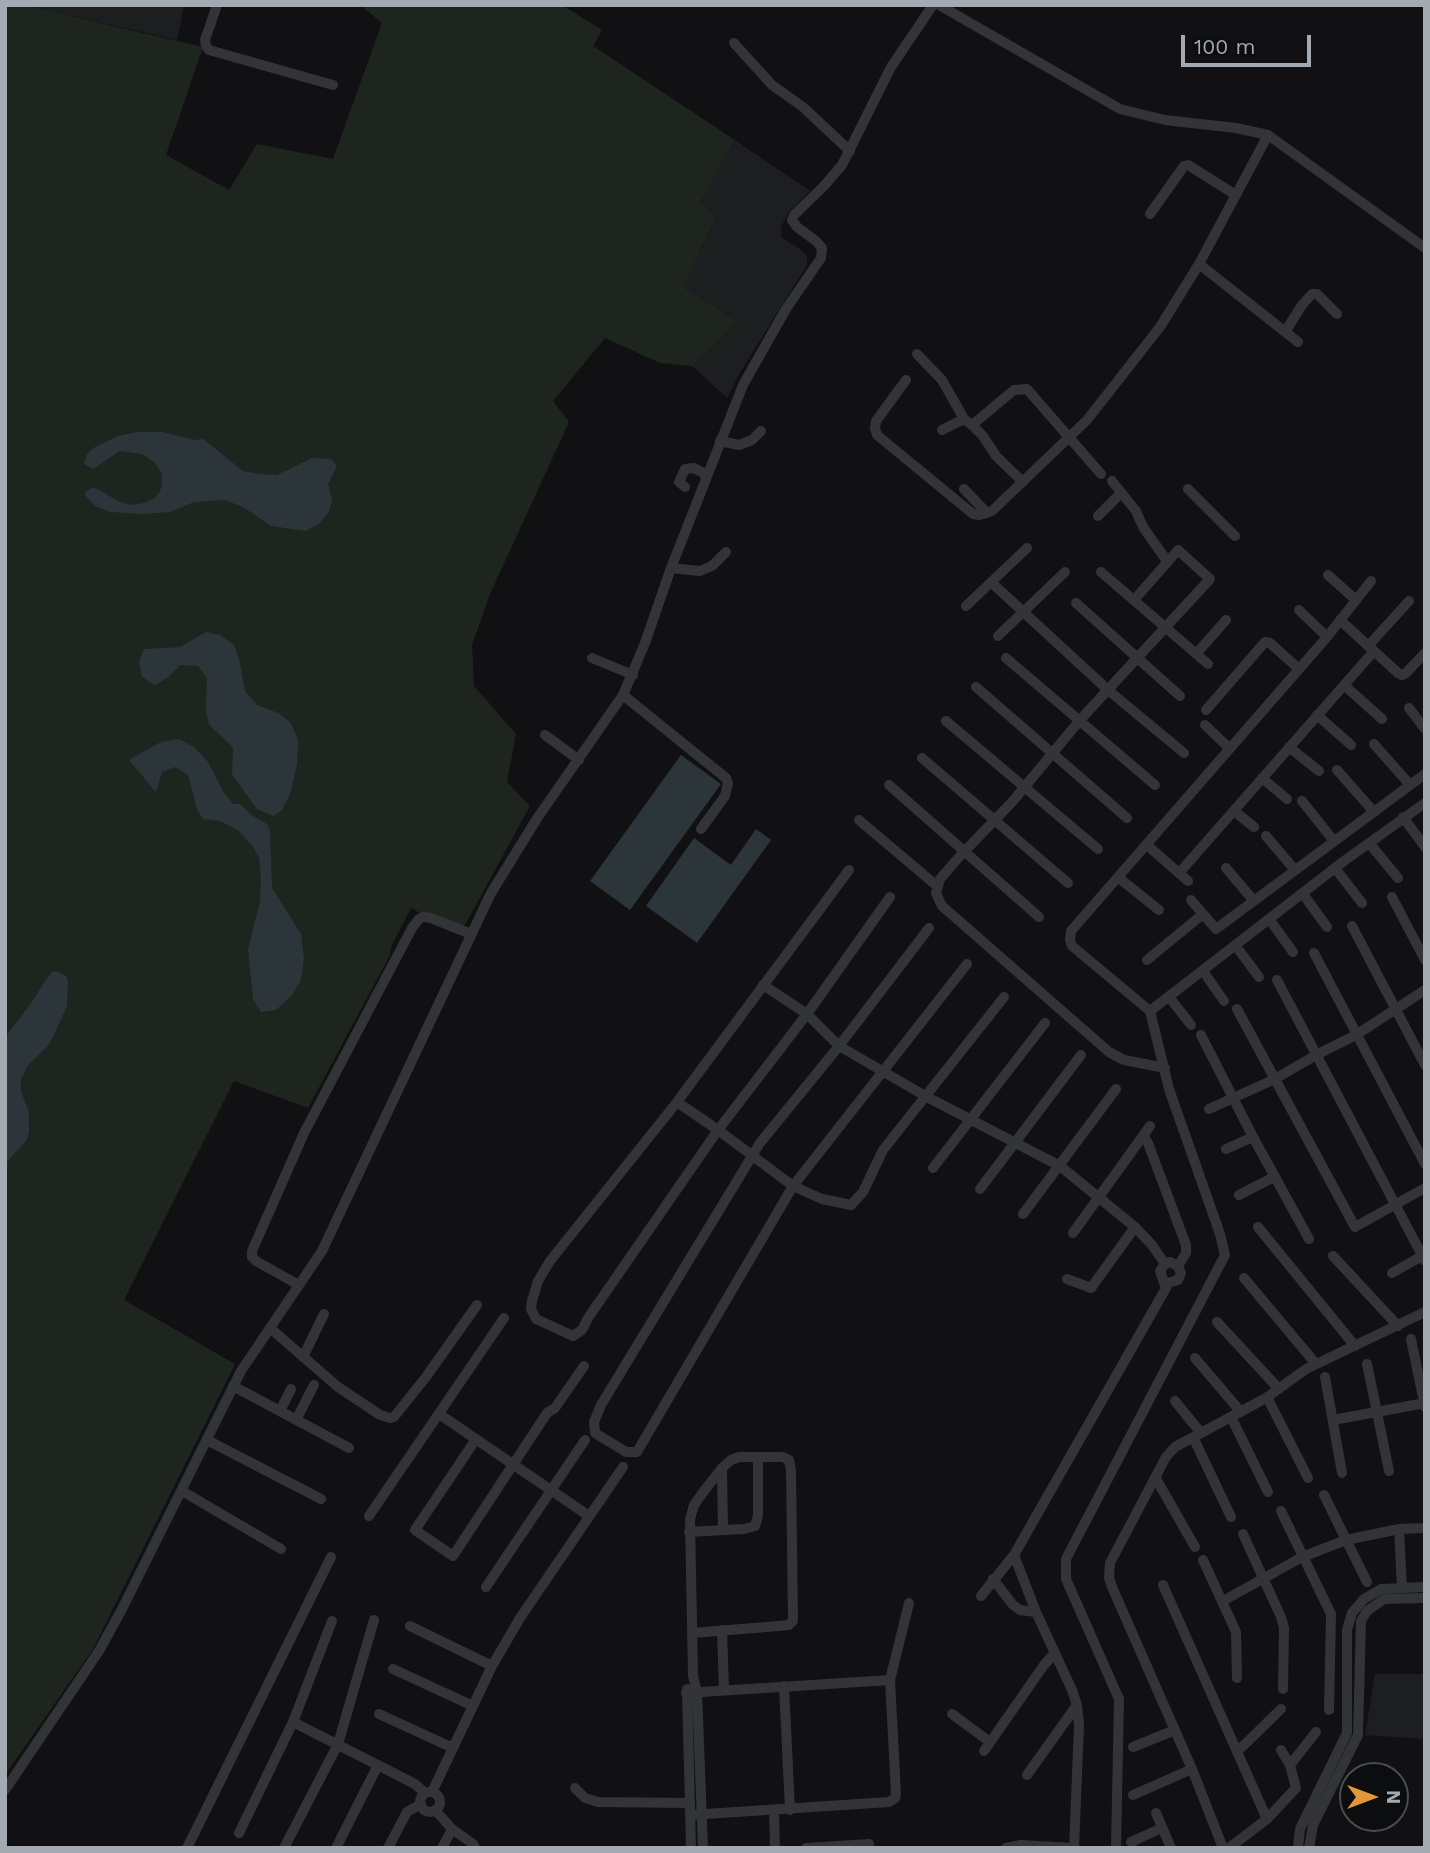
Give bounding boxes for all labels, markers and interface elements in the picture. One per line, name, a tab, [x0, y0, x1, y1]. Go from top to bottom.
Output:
scale bar	[1185, 21, 1314, 65]
text: 100 m	[1194, 34, 1256, 59]
north arrow	[1339, 1762, 1409, 1832]
text: N	[1382, 1790, 1405, 1804]

